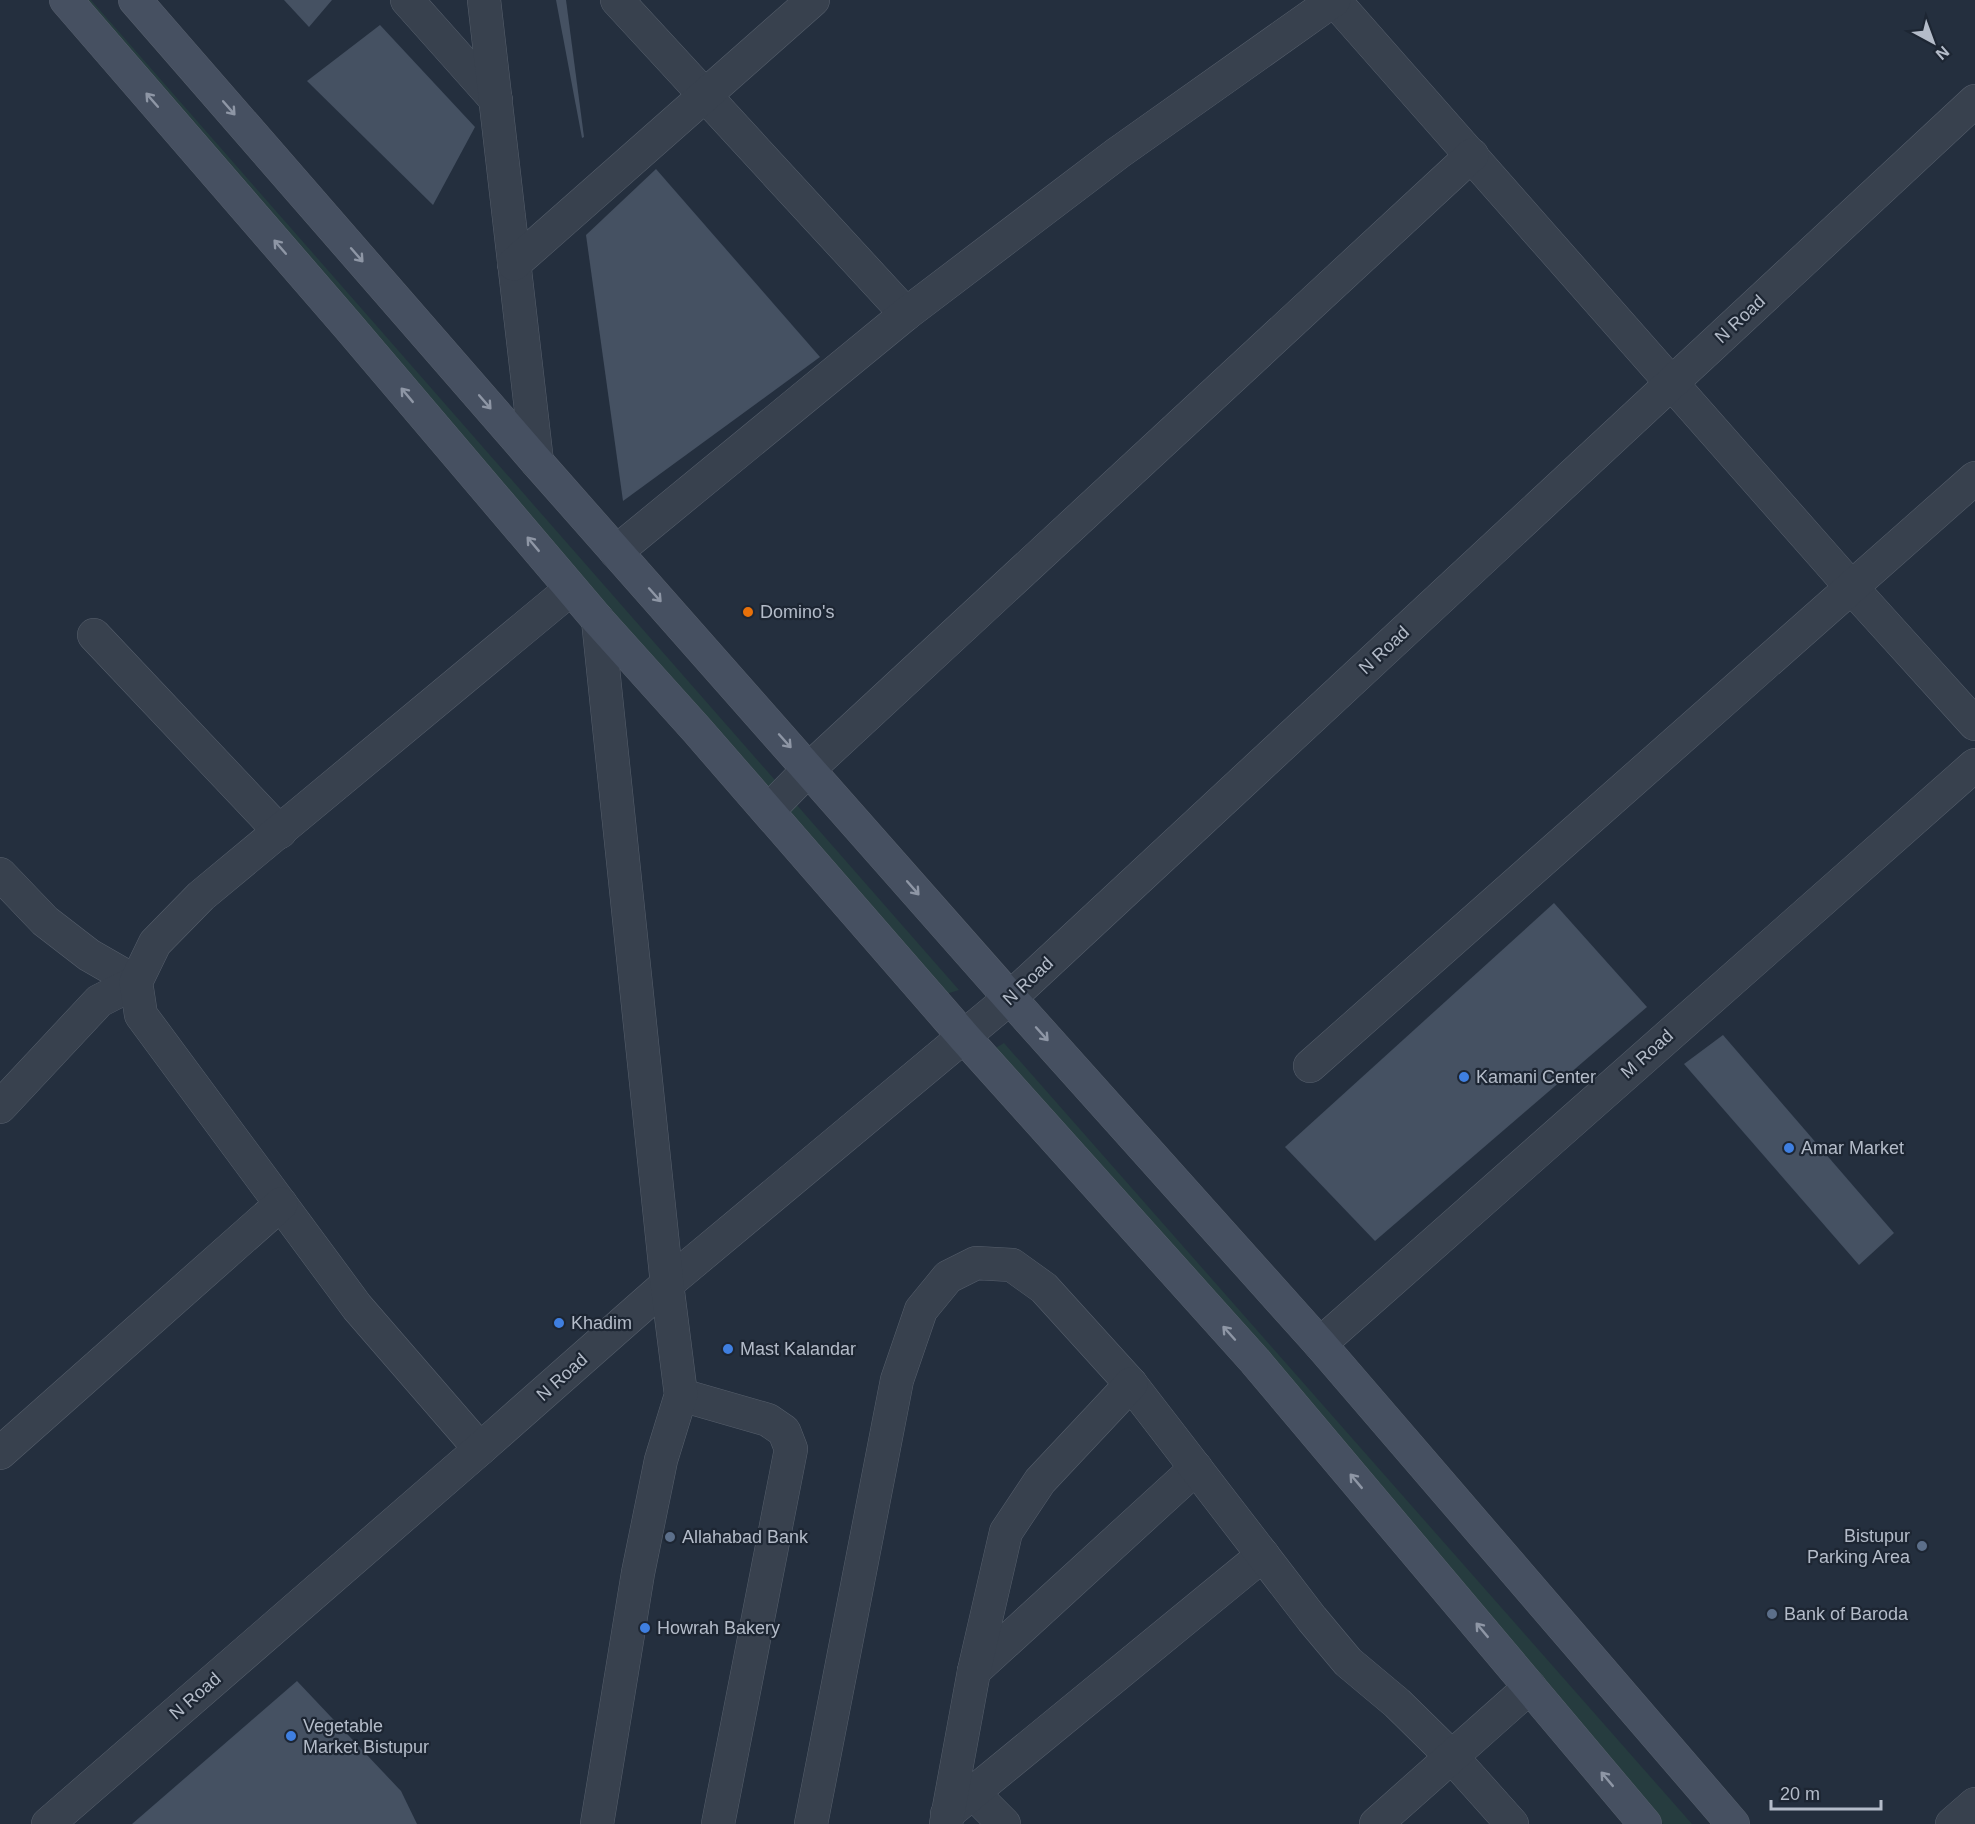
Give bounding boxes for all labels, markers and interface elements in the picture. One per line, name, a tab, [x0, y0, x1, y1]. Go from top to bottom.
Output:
north arrow	[1903, 12, 1963, 72]
text: N	[1933, 43, 1952, 63]
one-way arrow	[146, 92, 159, 108]
one-way arrow	[222, 100, 236, 115]
one-way arrow	[273, 240, 287, 255]
one-way arrow	[350, 247, 364, 262]
street label: N Road	[1711, 291, 1769, 347]
one-way arrow	[400, 388, 414, 403]
one-way arrow	[478, 394, 492, 409]
one-way arrow	[526, 537, 540, 552]
one-way arrow	[648, 588, 662, 603]
place label: Domino's	[760, 602, 834, 622]
marker: Domino's	[741, 605, 755, 619]
street label: N Road	[1355, 622, 1413, 678]
one-way arrow	[777, 733, 791, 749]
one-way arrow	[906, 880, 920, 895]
street label: N Road	[999, 953, 1057, 1009]
street label: M Road	[1617, 1025, 1677, 1083]
one-way arrow	[1035, 1026, 1049, 1041]
place label: Kamani Center	[1476, 1067, 1596, 1087]
marker: Kamani Center	[1457, 1070, 1471, 1084]
place label: Amar Market	[1801, 1138, 1904, 1158]
marker: Amar Market	[1782, 1141, 1796, 1155]
place label: Khadim	[571, 1313, 632, 1333]
marker: Khadim	[552, 1316, 566, 1330]
one-way arrow	[1222, 1326, 1236, 1341]
place label: Mast Kalandar	[740, 1339, 856, 1359]
marker: Mast Kalandar	[721, 1342, 735, 1356]
street label: N Road	[533, 1349, 591, 1405]
one-way arrow	[1349, 1474, 1363, 1489]
place label: Bistupur Parking Area	[1807, 1526, 1911, 1567]
place label: Allahabad Bank	[682, 1527, 809, 1547]
marker: Allahabad Bank	[663, 1530, 677, 1544]
marker: Bistupur Parking Area	[1915, 1539, 1929, 1553]
place label: Bank of Baroda	[1784, 1604, 1909, 1624]
marker: Bank of Baroda	[1765, 1607, 1779, 1621]
place label: Howrah Bakery	[657, 1618, 780, 1638]
marker: Howrah Bakery	[638, 1621, 652, 1635]
one-way arrow	[1475, 1622, 1488, 1638]
street label: N Road	[165, 1668, 225, 1724]
place label: Vegetable Market Bistupur	[303, 1716, 429, 1757]
marker: Vegetable Market Bistupur	[284, 1729, 298, 1743]
one-way arrow	[1601, 1771, 1614, 1787]
scale bar	[1771, 1773, 1880, 1811]
text: 20 m	[1780, 1784, 1820, 1804]

